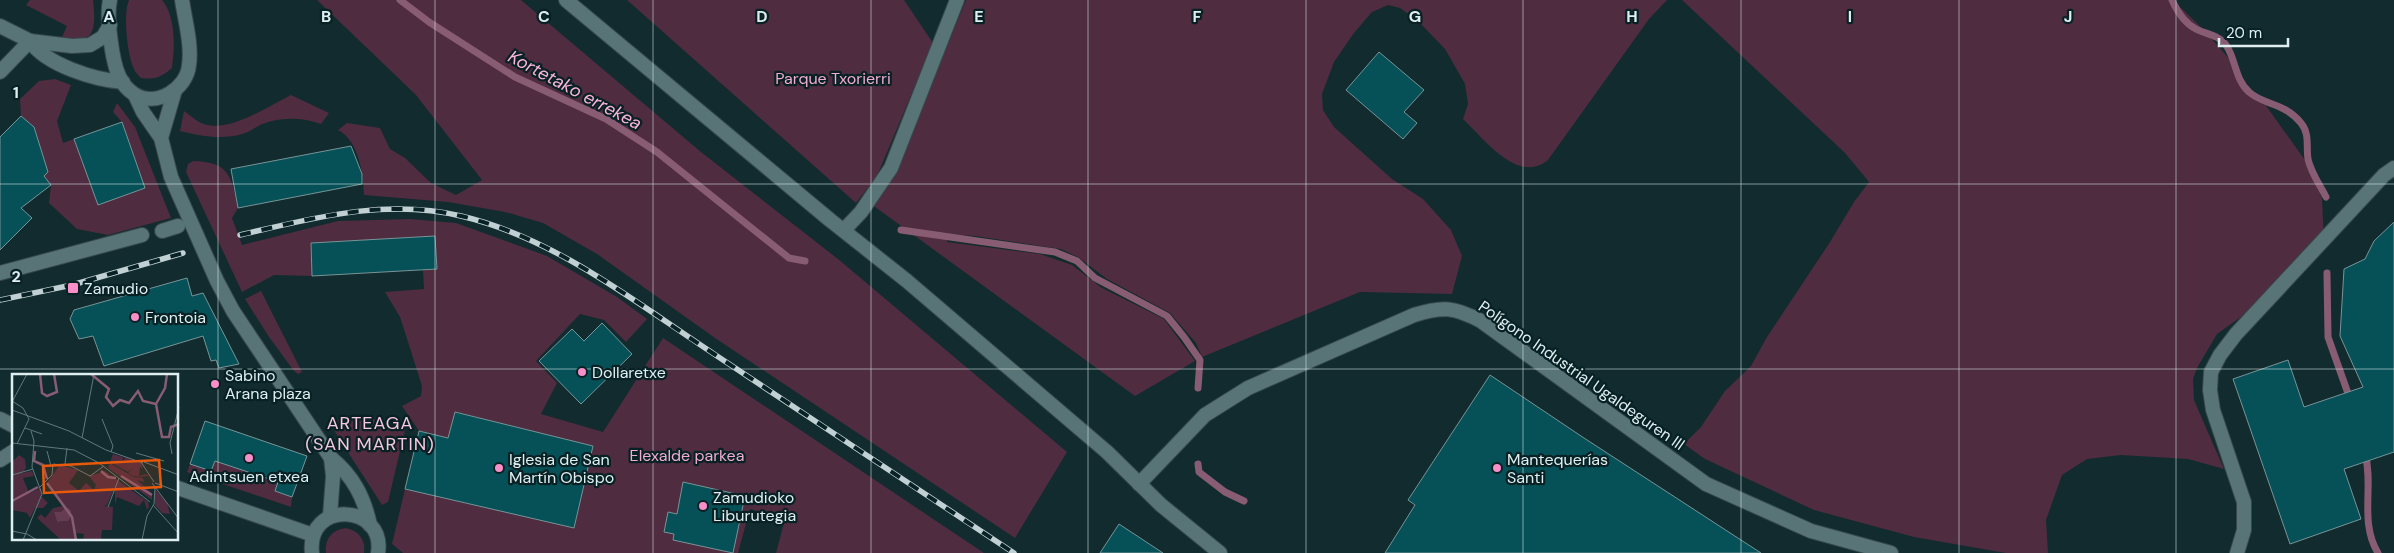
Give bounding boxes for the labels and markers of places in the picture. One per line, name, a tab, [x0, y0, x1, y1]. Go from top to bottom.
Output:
place label: Zamudio	[84, 278, 148, 299]
marker: Zamudio	[66, 281, 80, 295]
place label: Frontoia	[145, 307, 206, 328]
marker: Frontoia	[129, 311, 141, 323]
place label: Dollaretxe	[592, 362, 666, 383]
place label: Sabino Arana plaza	[225, 365, 311, 404]
marker: Dollaretxe	[576, 366, 588, 378]
marker: Sabino Arana plaza	[209, 378, 221, 390]
place label: Iglesia de San Martín Obispo	[509, 449, 614, 488]
place label: Mantequerías Santi	[1507, 449, 1608, 488]
marker: Adintsuen etxea	[243, 452, 255, 464]
marker: Iglesia de San Martín Obispo	[493, 462, 505, 474]
marker: Mantequerías Santi	[1491, 462, 1503, 474]
place label: Adintsuen etxea	[189, 466, 309, 487]
place label: Zamudioko Liburutegia	[713, 487, 796, 526]
marker: Zamudioko Liburutegia	[697, 500, 709, 512]

